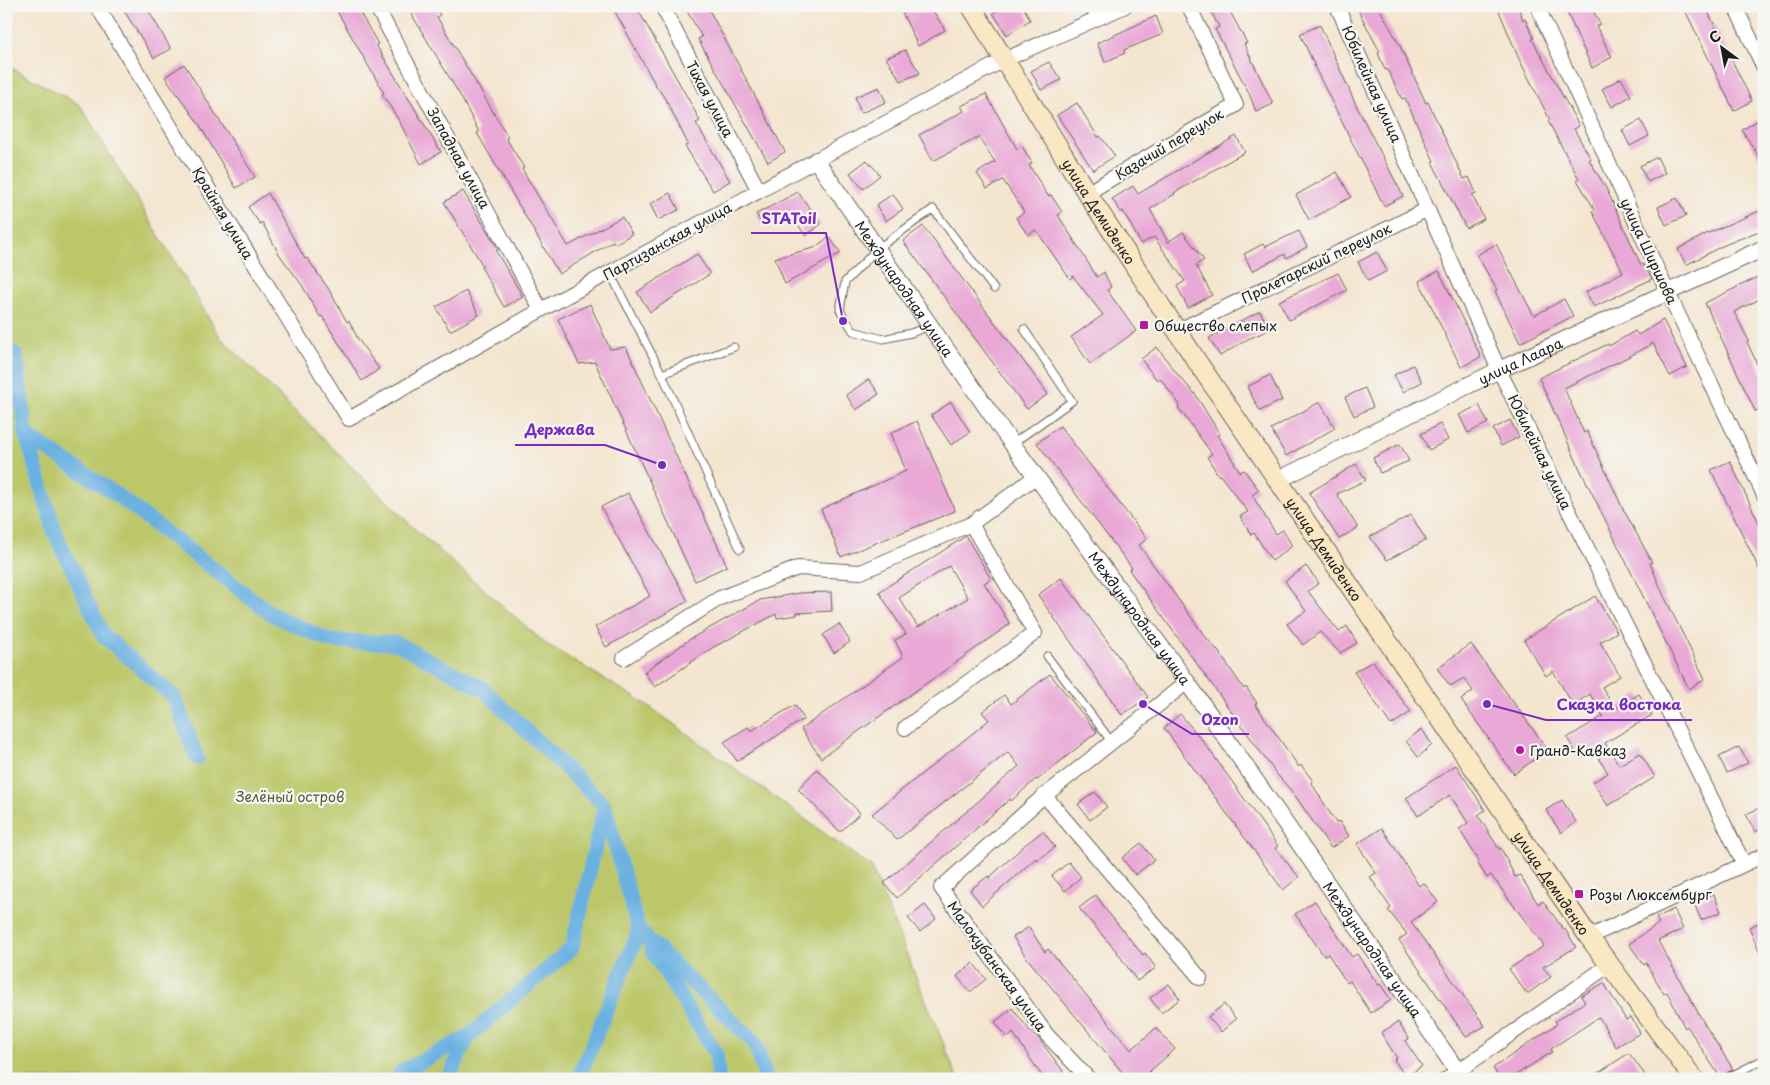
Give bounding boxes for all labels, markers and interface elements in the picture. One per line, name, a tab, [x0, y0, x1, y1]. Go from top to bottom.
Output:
street label: Юбилейная улица	[1337, 22, 1407, 146]
north arrow	[1698, 22, 1748, 72]
text: С	[1705, 25, 1725, 48]
street label: Тихая улица	[681, 57, 739, 141]
street label: Казачий переулок	[1111, 103, 1228, 185]
street label: Западная улица	[422, 104, 496, 213]
street label: улица Демиденко	[1058, 154, 1141, 268]
street label: Крайняя улица	[187, 163, 259, 263]
street label: улица Ширшова	[1615, 194, 1683, 308]
street label: Партизанская улица	[599, 197, 736, 285]
callout: STAToil	[751, 203, 826, 233]
text: STAToil	[761, 206, 817, 229]
street label: Международная улица	[850, 216, 959, 361]
street label: Пролетарский переулок	[1237, 217, 1395, 309]
place label: Общество слепых	[1154, 315, 1277, 336]
marker: Общество слепых	[1138, 319, 1150, 331]
street label: улица Лаара	[1474, 332, 1566, 389]
street label: Юбилейная улица	[1503, 391, 1577, 513]
callout: Держава	[515, 415, 605, 445]
text: Держава	[524, 417, 596, 440]
street label: улица Демиденко	[1282, 493, 1368, 605]
street label: Международная улица	[1084, 547, 1196, 689]
callout: Сказка востока	[1546, 690, 1692, 720]
text: Сказка востока	[1557, 692, 1681, 715]
callout: Ozon	[1192, 704, 1249, 734]
text: Ozon	[1201, 707, 1239, 730]
place label: Гранд-Кавказ	[1530, 740, 1626, 761]
marker: Гранд-Кавказ	[1514, 744, 1526, 756]
park label: Зелёный остров	[236, 786, 344, 807]
street label: улица Демиденко	[1509, 826, 1595, 939]
street label: Международная улица	[1318, 877, 1428, 1022]
place label: Розы Люксембург	[1589, 884, 1712, 905]
marker: Розы Люксембург	[1573, 888, 1585, 900]
street label: Малокубанская улица	[942, 896, 1052, 1036]

